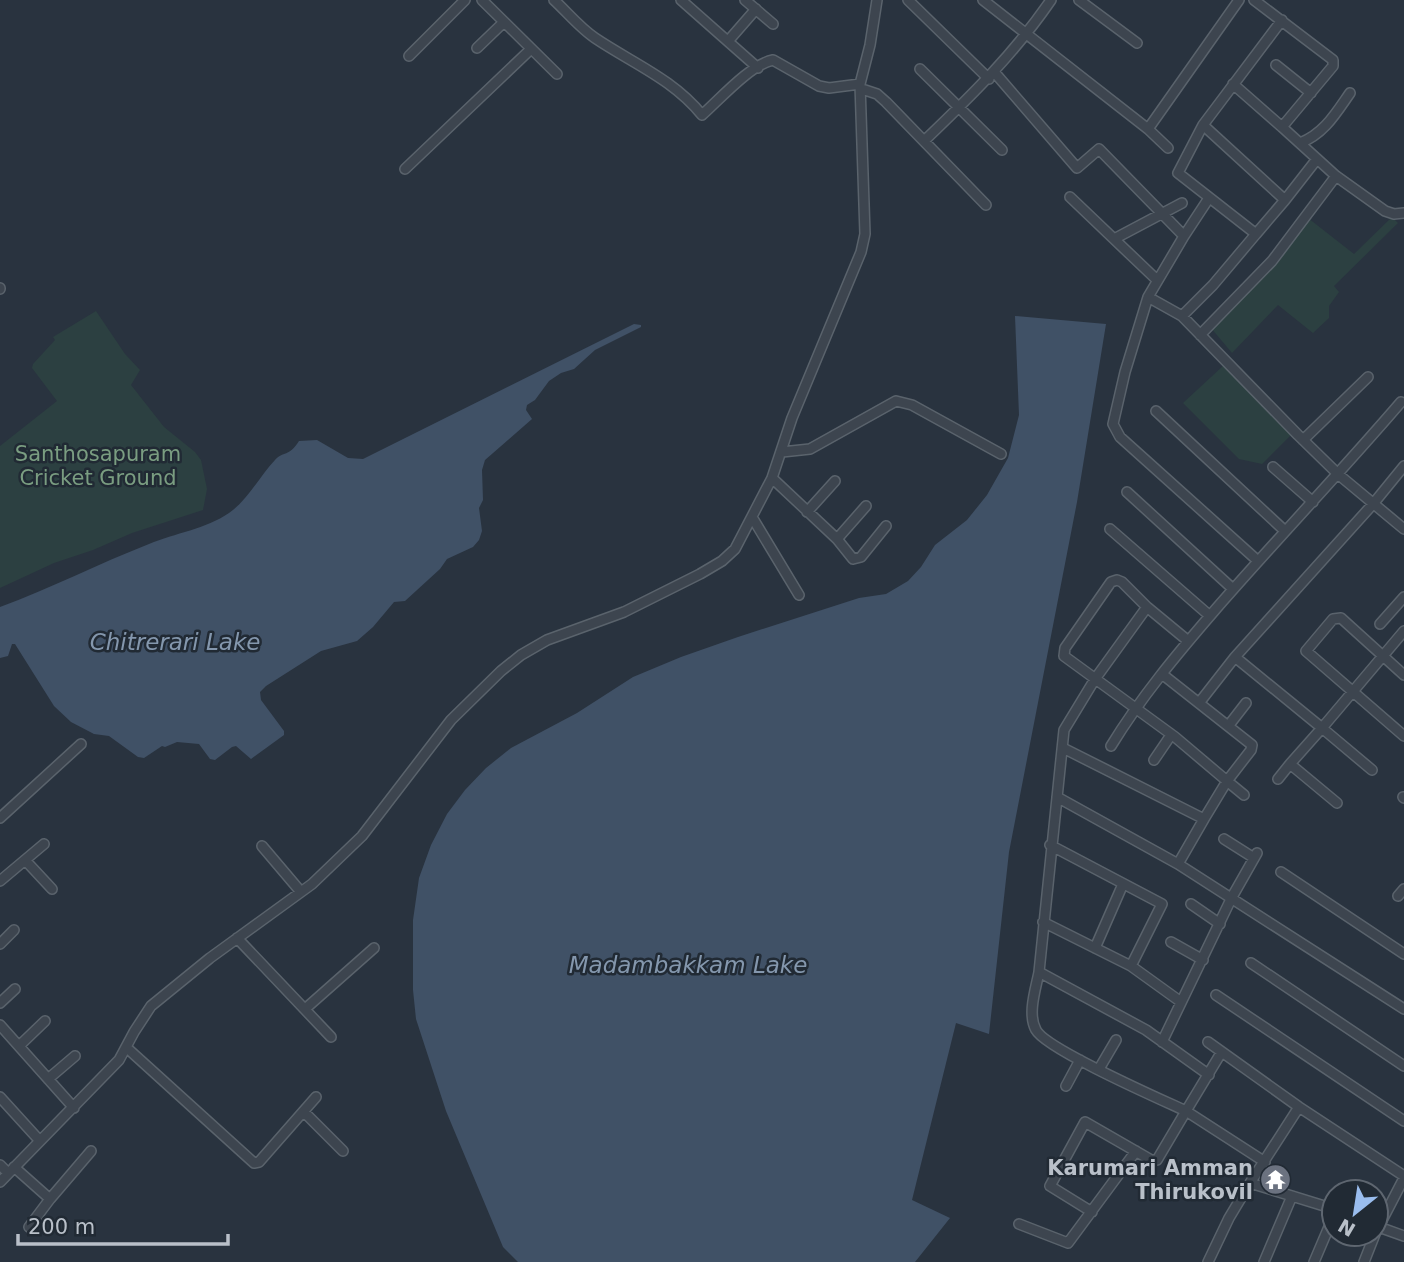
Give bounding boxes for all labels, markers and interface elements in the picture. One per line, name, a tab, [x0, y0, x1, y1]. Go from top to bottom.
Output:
park label: Santhosapuram Cricket Ground	[15, 442, 181, 490]
water label: Chitrerari Lake	[90, 629, 260, 655]
water label: Madambakkam Lake	[569, 952, 807, 978]
place label: Karumari Amman Thirukovil	[1047, 1156, 1253, 1204]
temple icon: Karumari Amman Thirukovil	[1259, 1163, 1293, 1197]
north arrow	[1320, 1178, 1390, 1248]
scale bar	[18, 1202, 228, 1246]
text: N	[1334, 1214, 1359, 1241]
text: 200 m	[28, 1215, 95, 1239]

